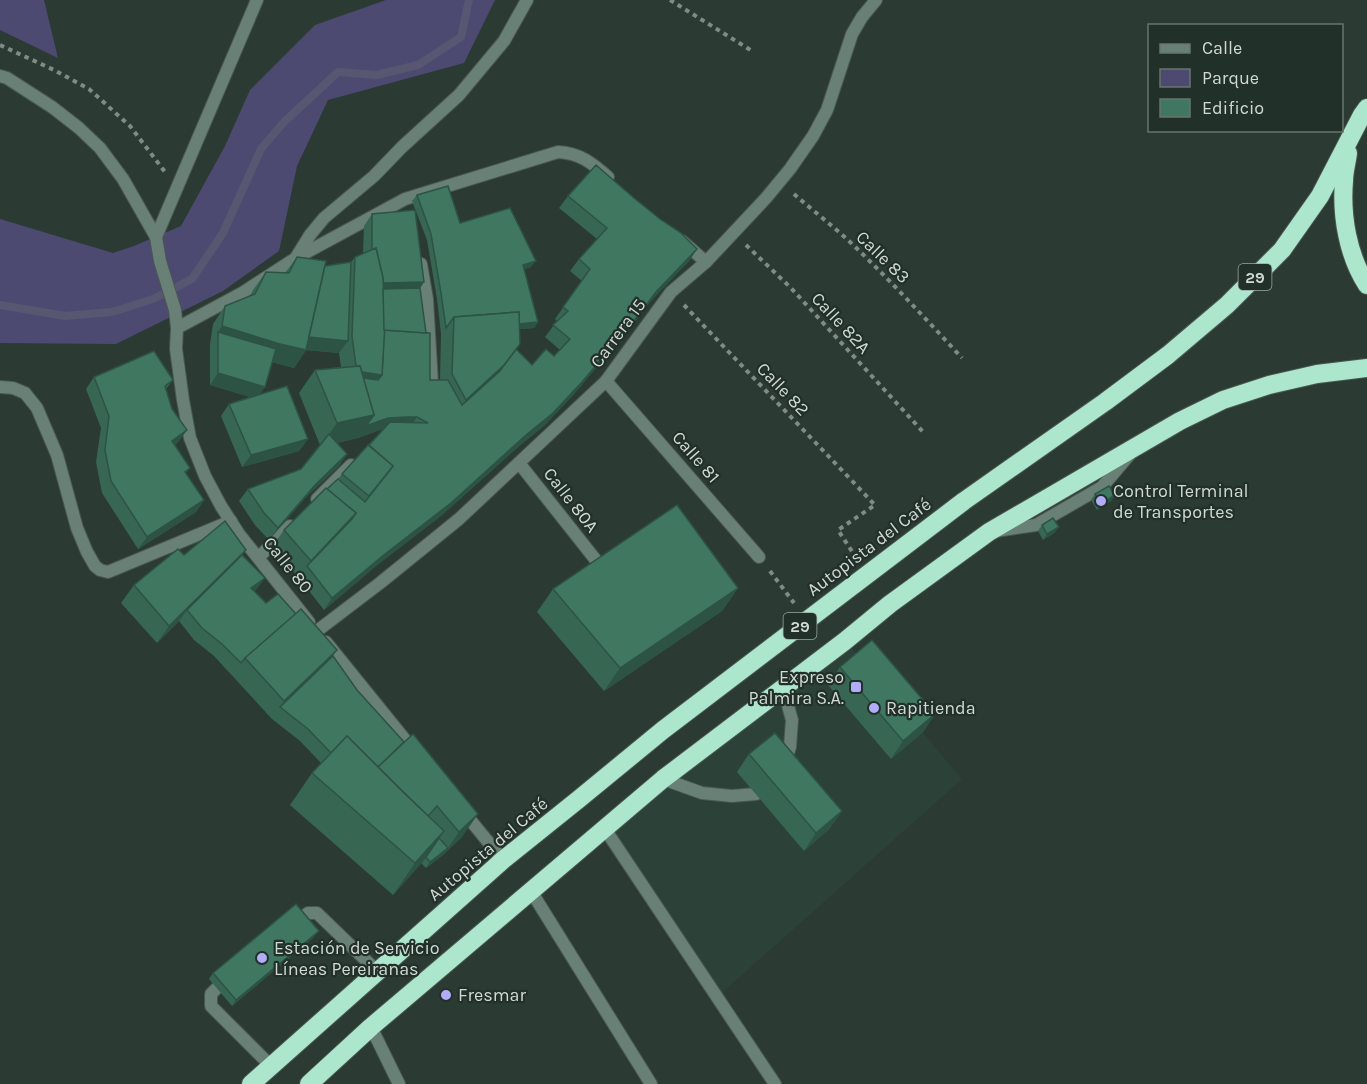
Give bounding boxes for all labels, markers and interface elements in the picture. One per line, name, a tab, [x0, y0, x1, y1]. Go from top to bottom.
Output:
legend	[1148, 24, 1343, 132]
text: Calle	[1202, 37, 1242, 59]
text: Parque	[1202, 67, 1259, 89]
text: Edificio	[1202, 97, 1264, 119]
street label: Calle 83	[852, 226, 914, 288]
road number: 29	[1238, 264, 1272, 290]
street label: Calle 82A	[807, 288, 875, 358]
street label: Carrera 15	[586, 294, 650, 372]
street label: Calle 82	[752, 358, 814, 420]
street label: Calle 81	[668, 427, 724, 487]
street label: Calle 80A	[539, 463, 603, 537]
place label: Control Terminal de Transportes	[1113, 480, 1249, 523]
street label: Autopista del Café	[803, 493, 935, 601]
marker: Control Terminal de Transportes	[1094, 494, 1108, 508]
street label: Calle 80	[259, 532, 317, 598]
road number: 29	[784, 613, 816, 639]
place label: Expreso Palmira S.A.	[749, 666, 844, 709]
marker: Expreso Palmira S.A.	[849, 680, 863, 694]
place label: Rapitienda	[886, 697, 976, 719]
marker: Rapitienda	[867, 701, 881, 715]
street label: Autopista del Café	[424, 792, 552, 906]
place label: Estación de Servicio Líneas Pereiranas	[274, 937, 440, 980]
marker: Estación de Servicio Líneas Pereiranas	[255, 951, 269, 965]
place label: Fresmar	[458, 984, 526, 1006]
marker: Fresmar	[439, 988, 453, 1002]

